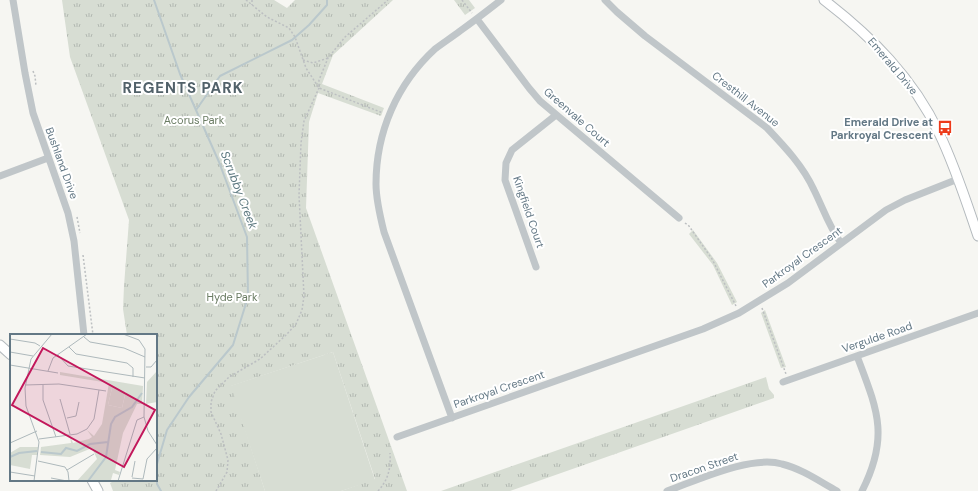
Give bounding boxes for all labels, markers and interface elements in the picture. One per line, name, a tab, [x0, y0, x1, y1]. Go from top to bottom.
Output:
street label: Emerald Drive	[865, 34, 921, 98]
street label: Cresthill Avenue	[709, 68, 783, 130]
district label: REGENTS PARK	[122, 78, 244, 98]
street label: Greenvale Court	[541, 84, 613, 150]
park label: Acorus Park	[164, 113, 225, 127]
place label: Emerald Drive at Parkroyal Crescent	[831, 115, 933, 142]
bus stop icon: Emerald Drive at Parkroyal Crescent	[936, 119, 954, 137]
street label: Bushland Drive	[43, 125, 81, 201]
water label: Scrubby Creek	[217, 149, 262, 232]
street label: Kingfield Court	[510, 174, 548, 250]
street label: Parkroyal Crescent	[759, 223, 845, 291]
park label: Hyde Park	[207, 290, 258, 304]
street label: Vergulde Road	[840, 318, 914, 356]
inset map	[10, 334, 157, 481]
street label: Parkroyal Crescent	[452, 367, 546, 411]
street label: Dracon Street	[668, 449, 740, 485]

